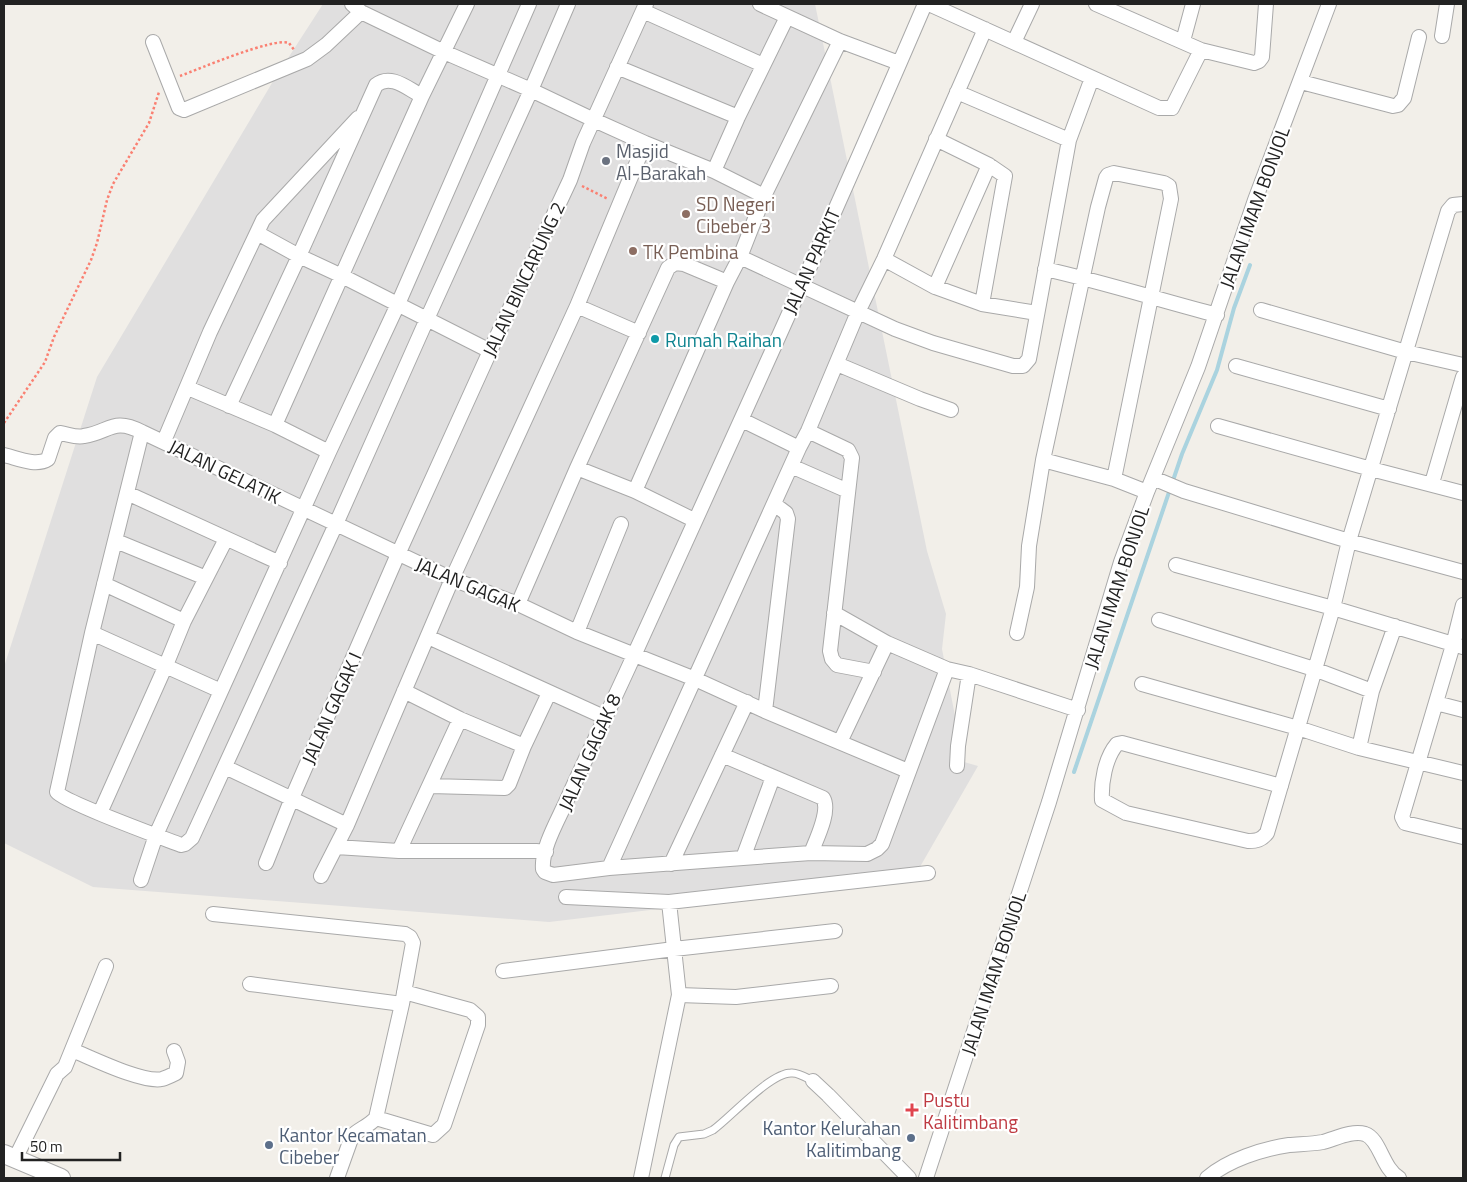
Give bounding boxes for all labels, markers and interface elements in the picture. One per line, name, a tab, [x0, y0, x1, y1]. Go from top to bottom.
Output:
street label: JALAN IMAM BONJOL	[1211, 122, 1297, 292]
place label: Masjid Al-Barakah	[616, 136, 706, 187]
marker: Masjid Al-Barakah	[600, 155, 612, 167]
place label: SD Negeri Cibeber 3	[696, 189, 775, 240]
street label: JALAN BINCARUNG 2	[474, 197, 572, 361]
street label: JALAN PARKIT	[775, 203, 847, 319]
marker: SD Negeri Cibeber 3	[680, 208, 692, 220]
place label: TK Pembina	[643, 237, 739, 266]
marker: TK Pembina	[627, 245, 639, 257]
place label: Rumah Raihan	[665, 325, 782, 354]
marker: Rumah Raihan	[649, 333, 661, 345]
street label: JALAN GELATIK	[164, 431, 286, 511]
street label: JALAN IMAM BONJOL	[1076, 501, 1156, 673]
street label: JALAN GAGAK	[411, 549, 525, 619]
street label: JALAN GAGAK I	[293, 647, 369, 769]
street label: JALAN GAGAK 8	[550, 688, 628, 815]
street label: JALAN IMAM BONJOL	[953, 887, 1033, 1059]
place label: Pustu Kalitimbang	[923, 1085, 1018, 1136]
marker: Pustu Kalitimbang	[905, 1103, 919, 1117]
place label: Kantor Kelurahan Kalitimbang	[762, 1113, 901, 1164]
place label: Kantor Kecamatan Cibeber	[279, 1120, 427, 1171]
scale bar	[22, 1130, 120, 1162]
marker: Kantor Kelurahan Kalitimbang	[905, 1132, 917, 1144]
text: 50 m	[30, 1135, 63, 1158]
marker: Kantor Kecamatan Cibeber	[263, 1139, 275, 1151]

